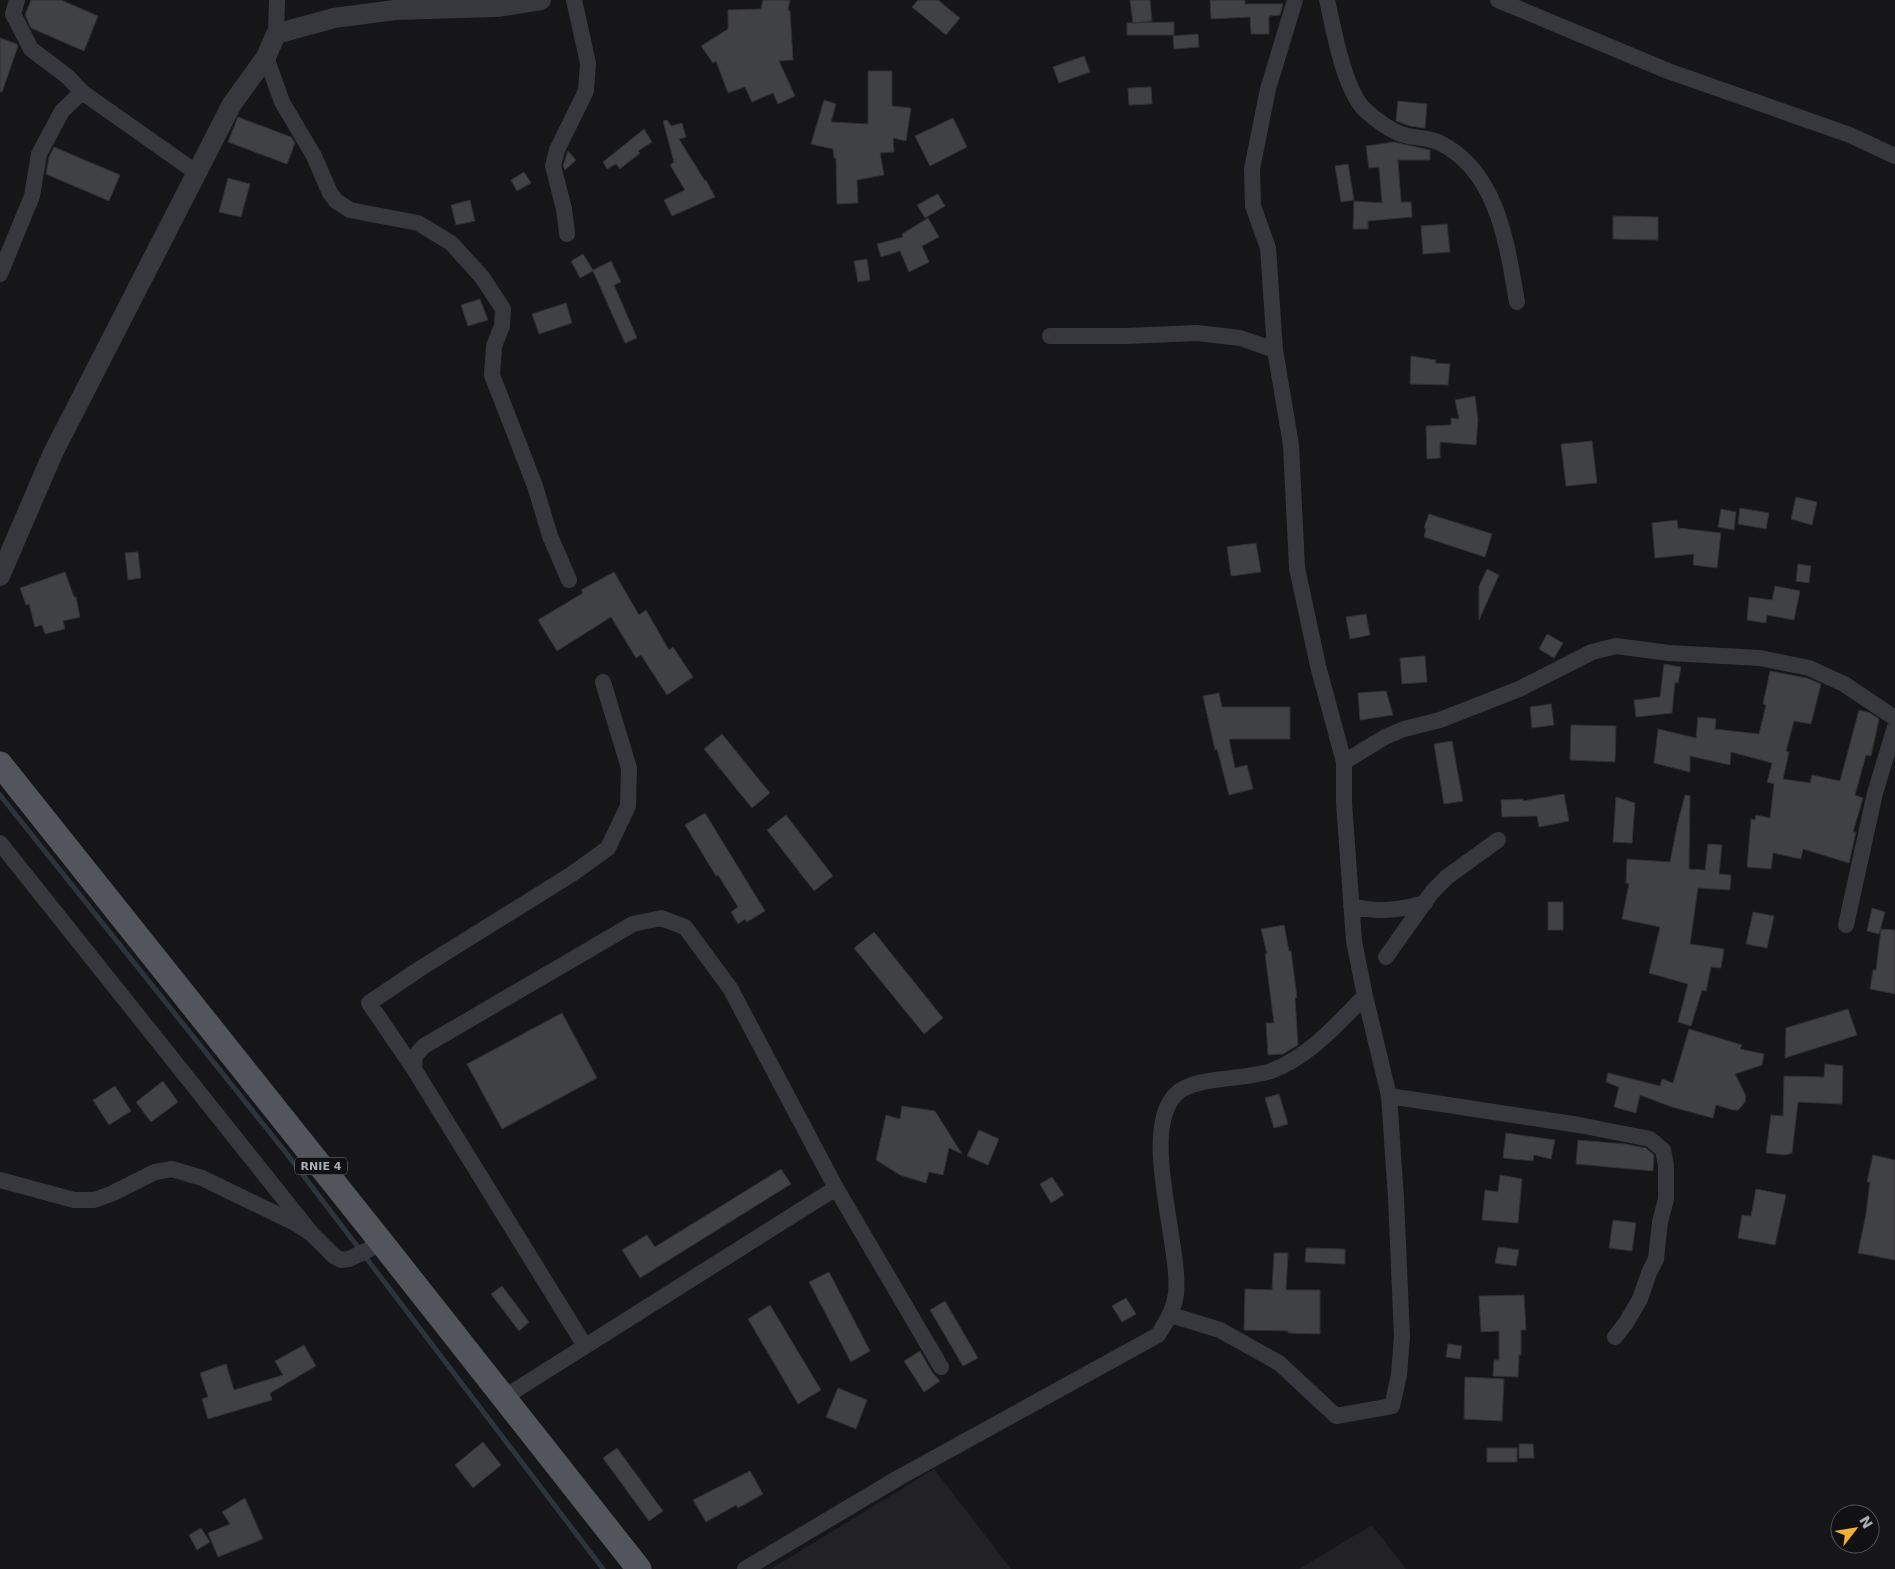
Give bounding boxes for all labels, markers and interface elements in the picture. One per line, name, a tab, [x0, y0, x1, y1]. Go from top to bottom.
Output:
road number: RNIE 4	[295, 1158, 347, 1174]
north arrow	[1830, 1504, 1880, 1554]
text: N	[1856, 1513, 1876, 1531]

